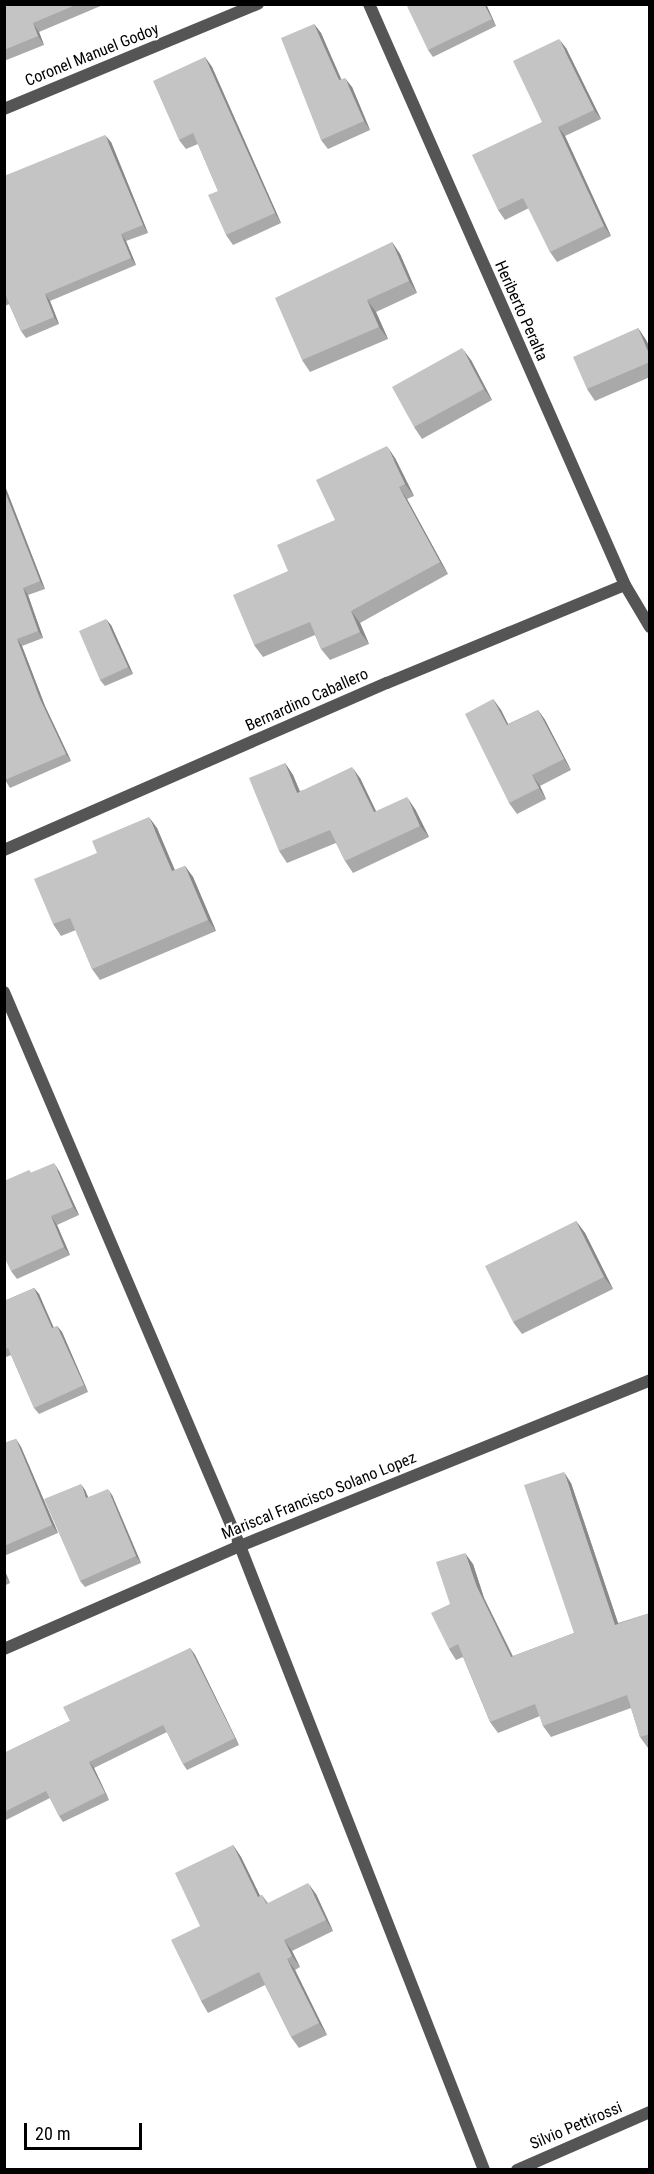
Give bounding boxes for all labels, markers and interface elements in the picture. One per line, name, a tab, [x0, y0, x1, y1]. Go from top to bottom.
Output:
street label: Coronel Manuel Godoy	[22, 19, 162, 91]
street label: Heriberto Peralta	[490, 258, 552, 364]
street label: Bernardino Caballero	[243, 664, 371, 736]
street label: Mariscal Francisco Solano Lopez	[219, 1448, 419, 1544]
street label: Silvio Pettirossi	[527, 2098, 625, 2154]
scale bar	[27, 2111, 146, 2149]
text: 20 m	[35, 2123, 70, 2144]

